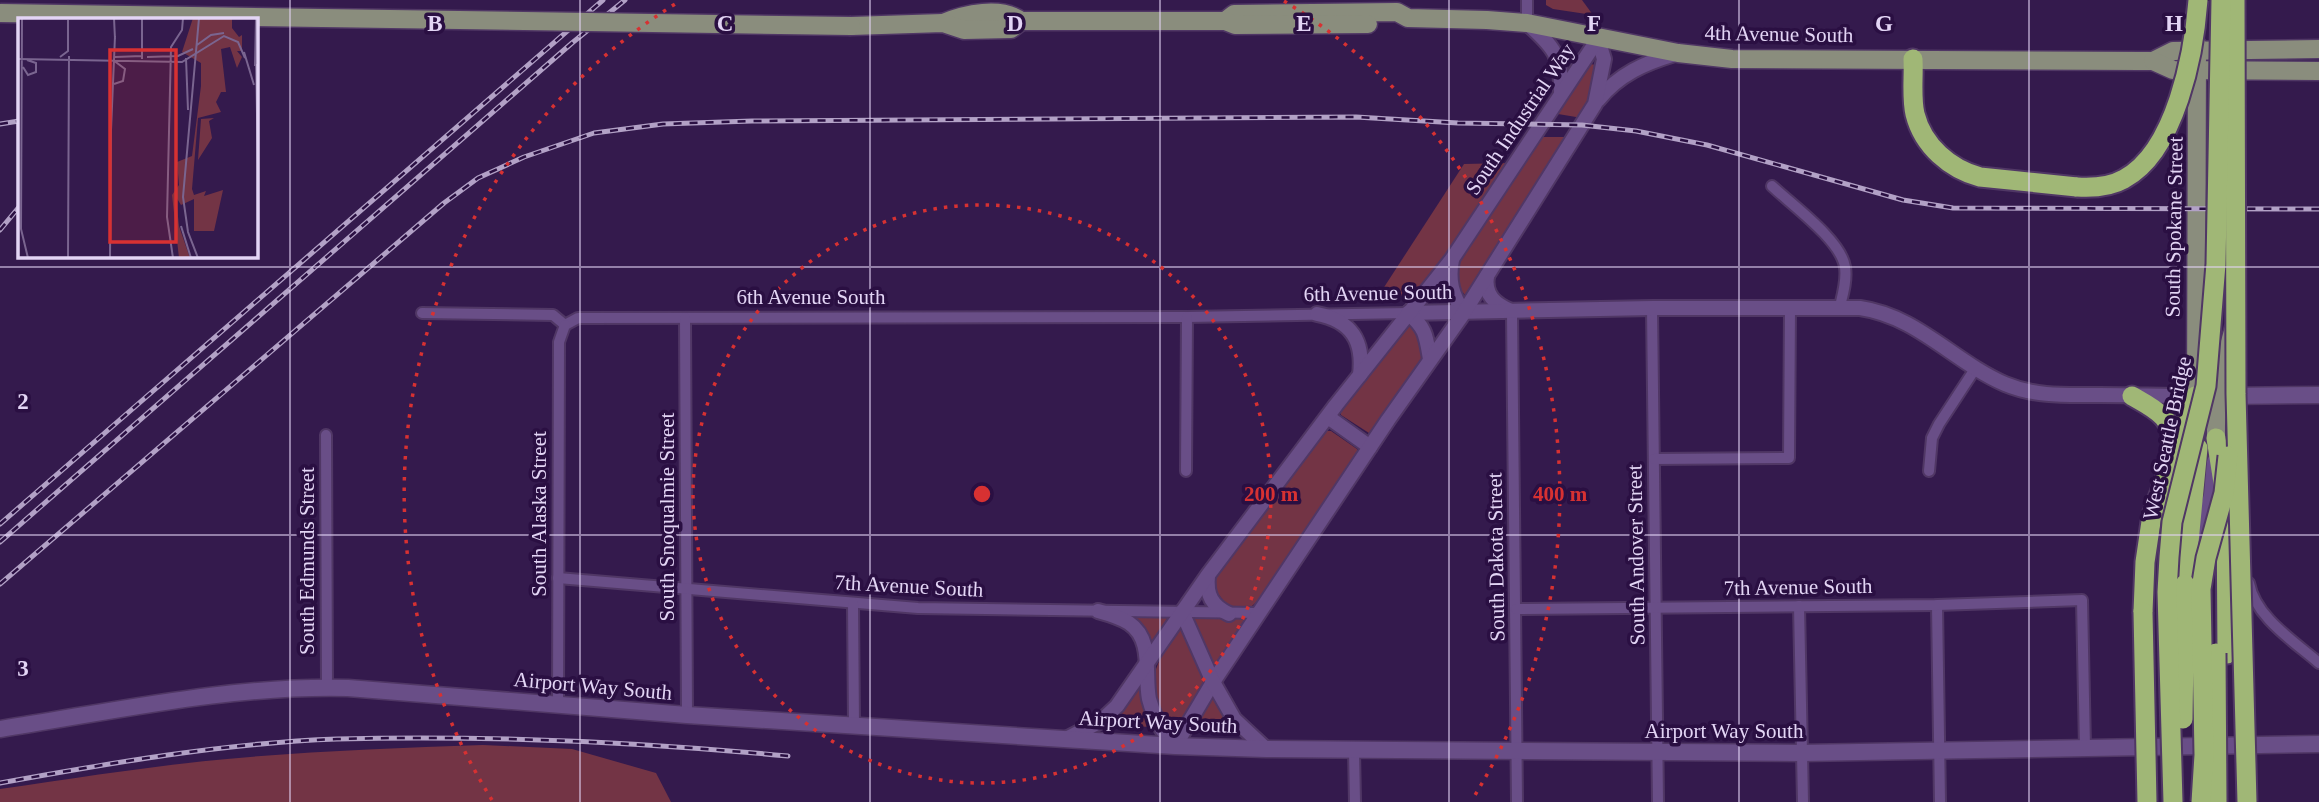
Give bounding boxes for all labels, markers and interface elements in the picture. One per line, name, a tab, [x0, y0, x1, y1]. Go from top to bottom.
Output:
text: B	[427, 11, 443, 36]
text: C	[717, 11, 733, 36]
text: D	[1007, 11, 1023, 36]
text: E	[1296, 11, 1312, 36]
text: F	[1587, 11, 1601, 36]
text: G	[1875, 11, 1893, 36]
text: H	[2165, 11, 2183, 36]
inset map	[18, 18, 257, 257]
street label: 4th Avenue South	[1704, 21, 1854, 47]
street label: South Industrial Way	[1460, 38, 1580, 199]
street label: South Spokane Street	[2160, 136, 2188, 318]
street label: 6th Avenue South	[1303, 280, 1453, 306]
street label: 6th Avenue South	[737, 285, 886, 309]
street label: West Seattle Bridge	[2138, 354, 2196, 522]
text: 2	[17, 389, 29, 414]
street label: South Snoqualmie Street	[655, 412, 679, 621]
street label: South Alaska Street	[527, 431, 551, 597]
street label: South Andover Street	[1622, 464, 1650, 646]
street label: South Edmunds Street	[295, 467, 319, 655]
street label: South Dakota Street	[1483, 472, 1509, 642]
centre of rings	[970, 482, 994, 506]
text: 200 m	[1244, 482, 1299, 506]
text: 400 m	[1533, 482, 1588, 506]
street label: 7th Avenue South	[834, 570, 984, 602]
street label: 7th Avenue South	[1723, 574, 1873, 600]
text: 3	[17, 656, 29, 681]
street label: Airport Way South	[513, 667, 674, 705]
street label: Airport Way South	[1078, 706, 1238, 738]
street label: Airport Way South	[1645, 719, 1804, 743]

